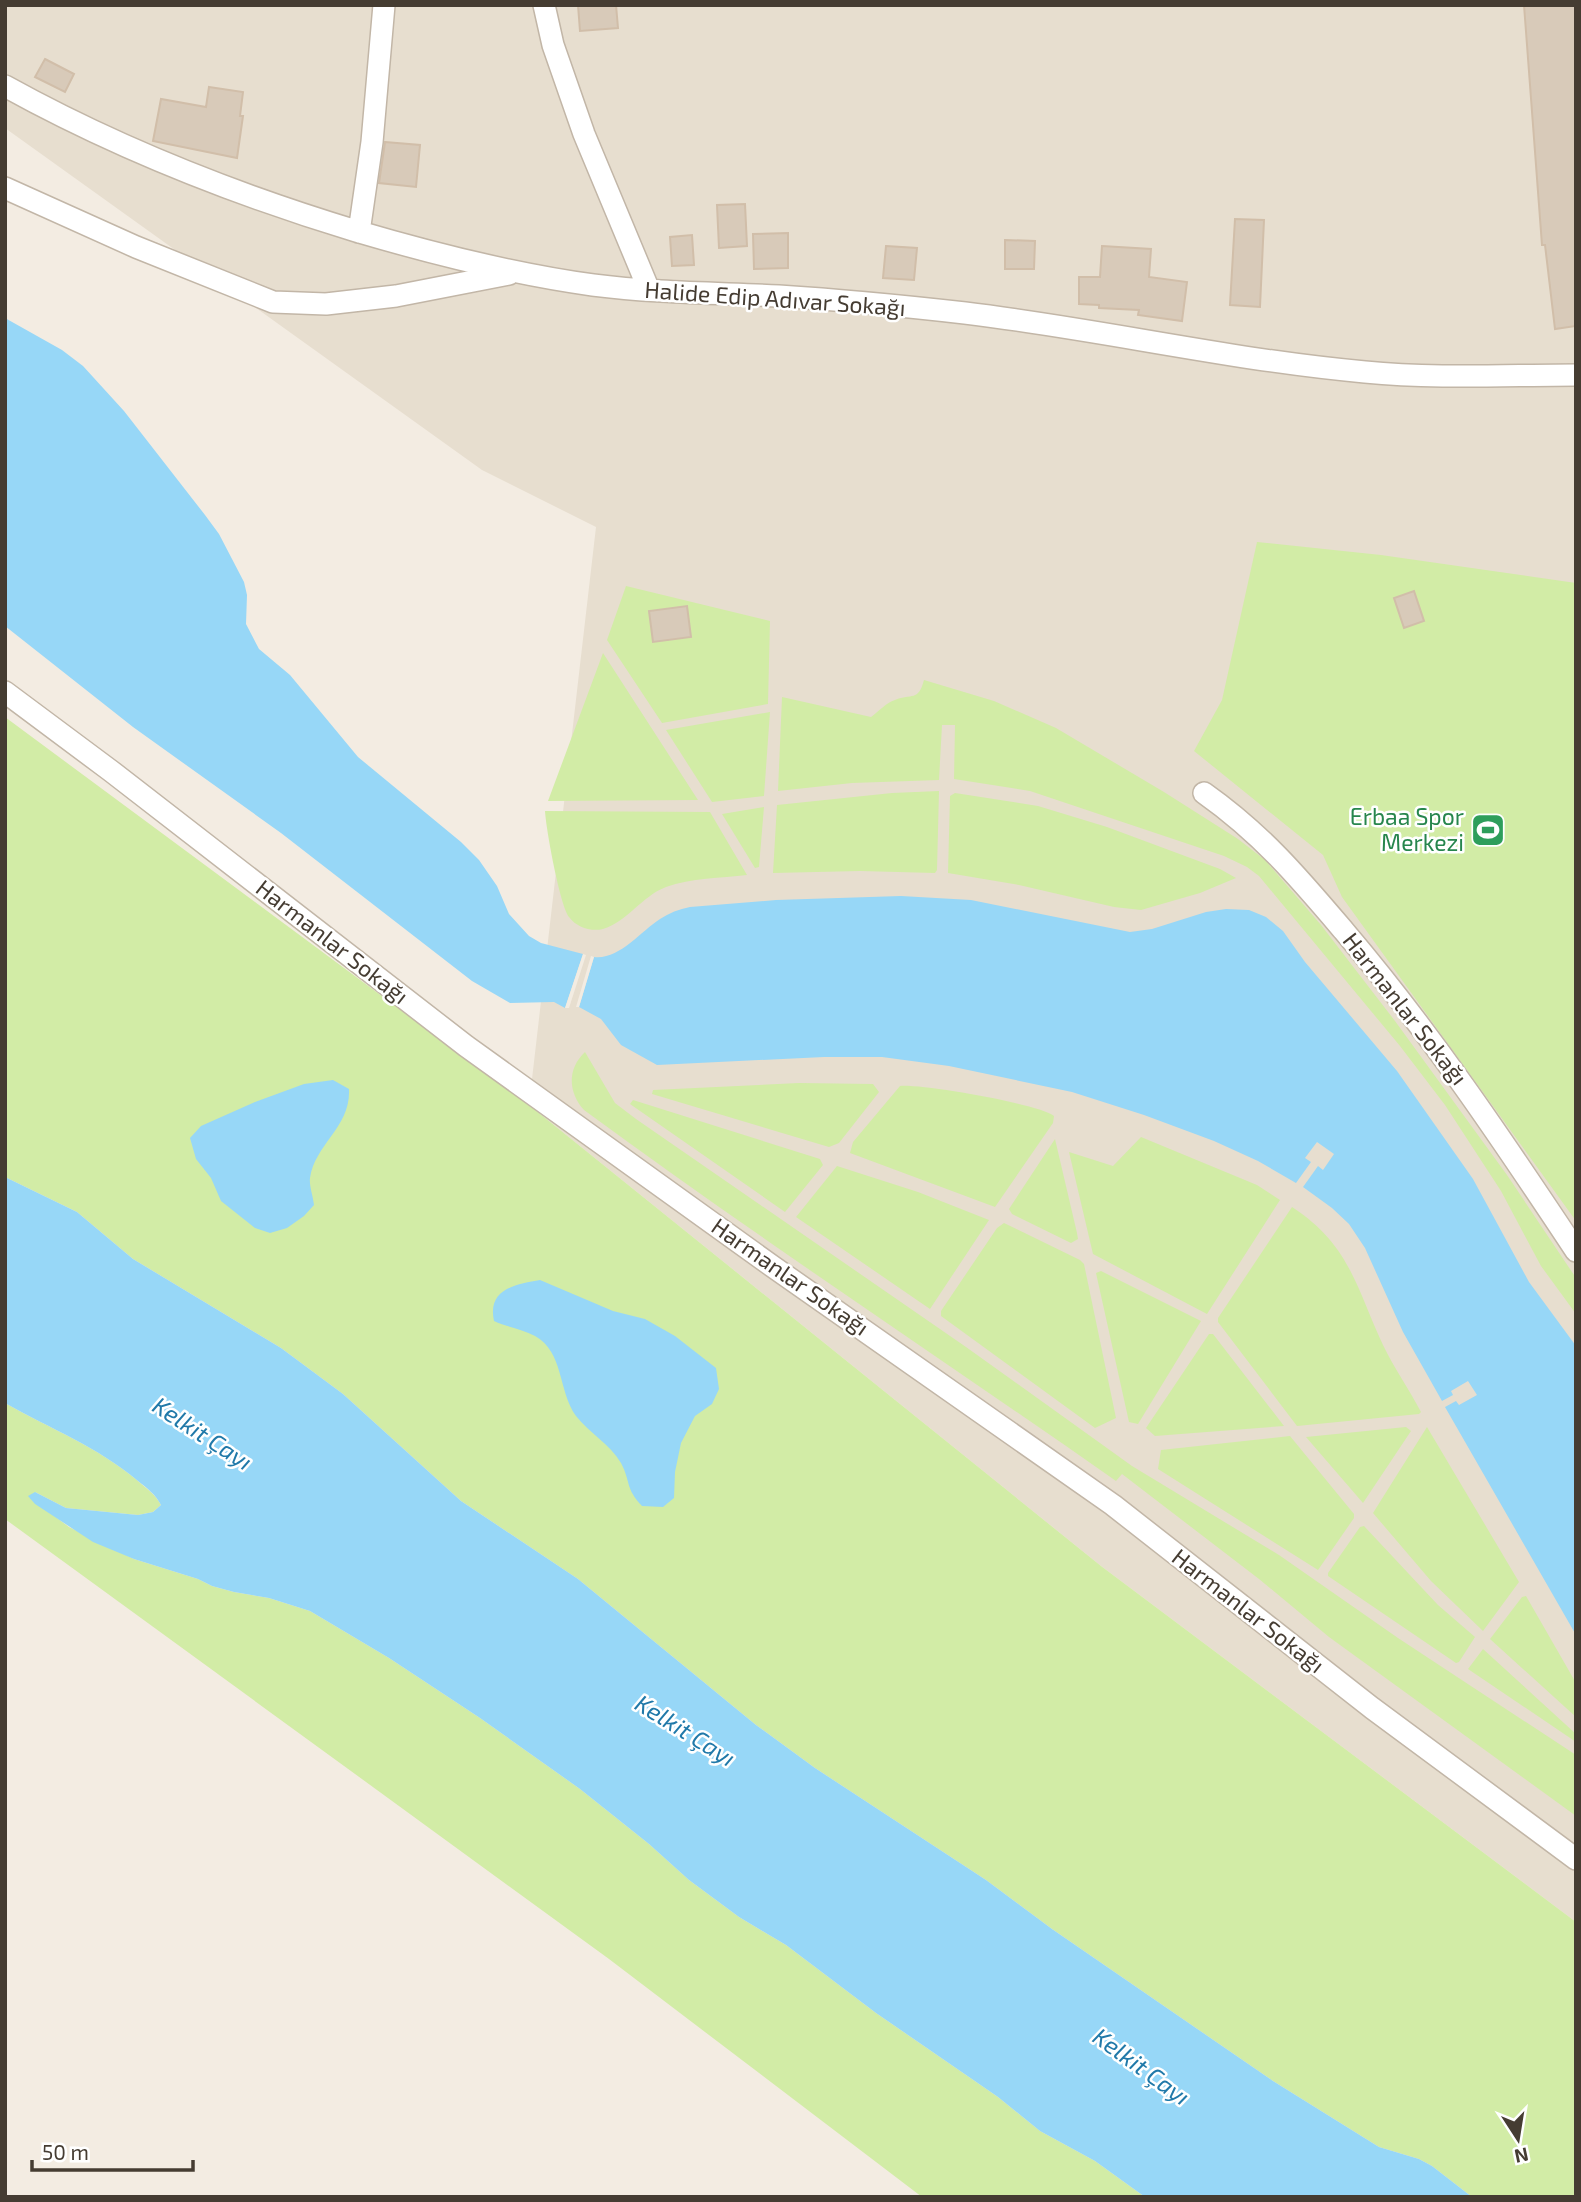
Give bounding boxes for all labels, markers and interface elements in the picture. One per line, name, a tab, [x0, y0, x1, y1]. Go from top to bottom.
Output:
street label: Halide Edip Adıvar Sokağı	[644, 275, 906, 321]
place label: Erbaa Spor Merkezi	[1350, 802, 1464, 856]
sports icon: Erbaa Spor Merkezi	[1469, 811, 1507, 849]
street label: Harmanlar Sokağı	[251, 873, 414, 1009]
street label: Harmanlar Sokağı	[1338, 927, 1474, 1090]
street label: Harmanlar Sokağı	[707, 1212, 875, 1341]
water label: Kelkit Çayı	[147, 1390, 258, 1476]
street label: Harmanlar Sokağı	[1167, 1542, 1330, 1678]
water label: Kelkit Çayı	[630, 1688, 741, 1773]
water label: Kelkit Çayı	[1087, 2021, 1196, 2111]
north arrow	[1483, 2104, 1553, 2174]
scale bar	[32, 2128, 192, 2172]
text: 50 m	[42, 2139, 89, 2164]
text: N	[1513, 2143, 1531, 2169]

